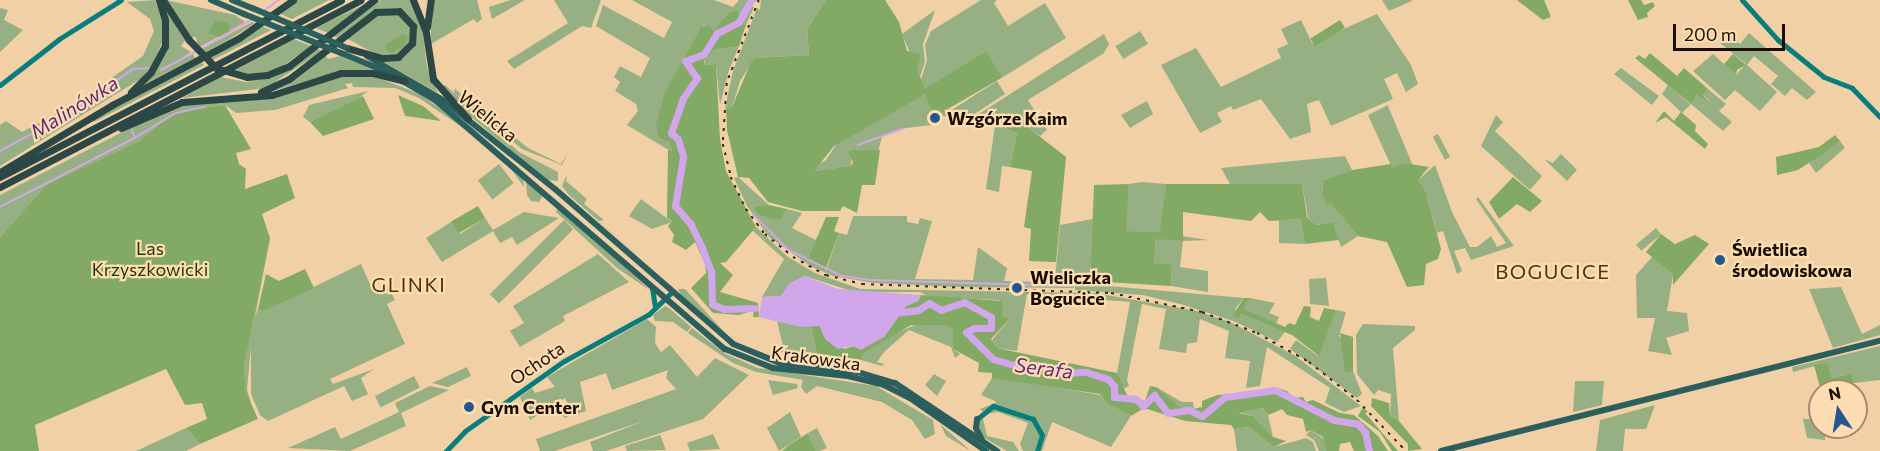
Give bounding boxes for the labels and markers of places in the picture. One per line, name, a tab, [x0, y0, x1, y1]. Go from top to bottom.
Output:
place label: Wzgórze Kaim	[947, 107, 1067, 129]
marker: Wzgórze Kaim	[928, 111, 942, 125]
place label: Świetlica środowiskowa	[1732, 239, 1852, 282]
marker: Świetlica środowiskowa	[1713, 253, 1727, 267]
place label: Wieliczka Bogucice	[1030, 267, 1111, 310]
marker: Wieliczka Bogucice	[1008, 279, 1026, 297]
place label: Gym Center	[481, 396, 579, 418]
marker: Gym Center	[462, 400, 476, 414]

